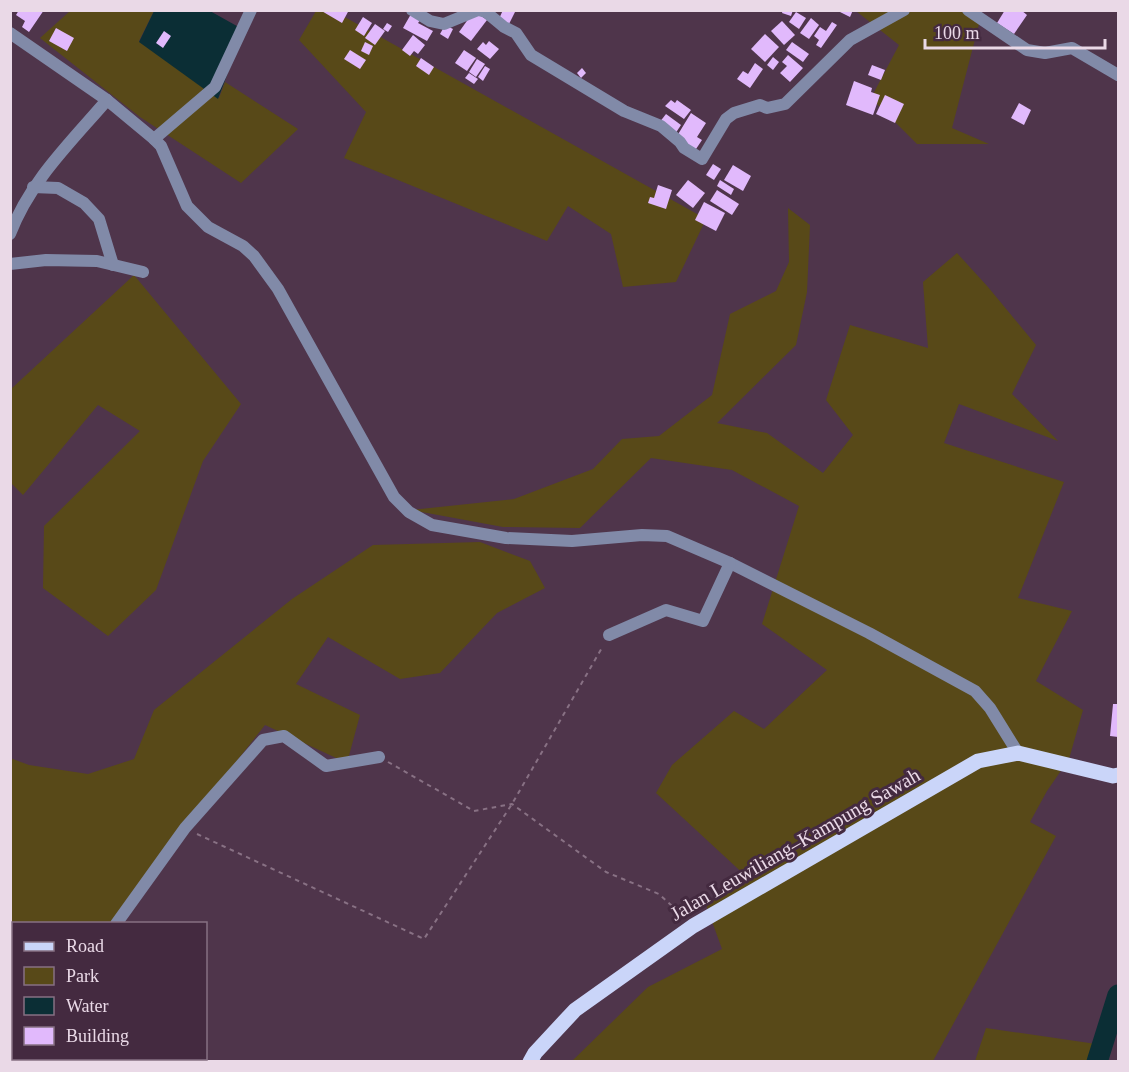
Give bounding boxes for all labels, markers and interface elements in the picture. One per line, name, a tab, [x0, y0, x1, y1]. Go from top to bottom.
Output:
scale bar	[925, 12, 1105, 50]
text: 100 m	[934, 23, 980, 43]
street label: Jalan Leuwiliang–Kampung Sawah	[666, 763, 924, 925]
legend	[12, 922, 207, 1060]
text: Road	[66, 936, 104, 956]
text: Park	[66, 966, 99, 986]
text: Water	[66, 996, 109, 1016]
text: Building	[66, 1026, 129, 1046]

